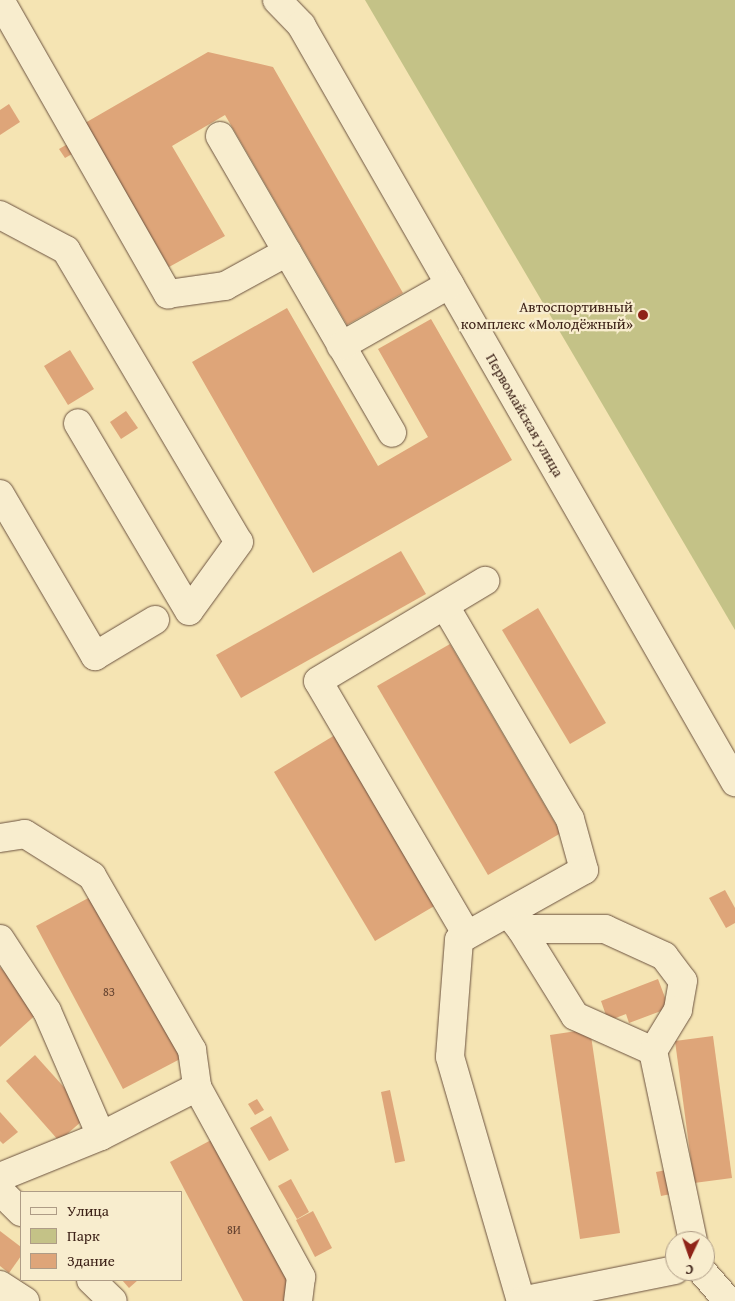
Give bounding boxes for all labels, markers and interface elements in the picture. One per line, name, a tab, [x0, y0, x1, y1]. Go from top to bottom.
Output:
place label: Автоспортивный комплекс «Молодёжный»	[461, 297, 633, 332]
marker: Автоспортивный комплекс «Молодёжный»	[637, 309, 649, 321]
street label: Первомайская улица	[482, 350, 568, 480]
house number: 8З	[103, 985, 115, 999]
legend	[20, 1191, 182, 1281]
text: Улица	[67, 1200, 109, 1221]
house number: 8И	[227, 1223, 241, 1237]
text: Парк	[67, 1225, 100, 1246]
north arrow	[665, 1231, 715, 1281]
text: Здание	[67, 1250, 115, 1271]
text: С	[685, 1260, 694, 1280]

